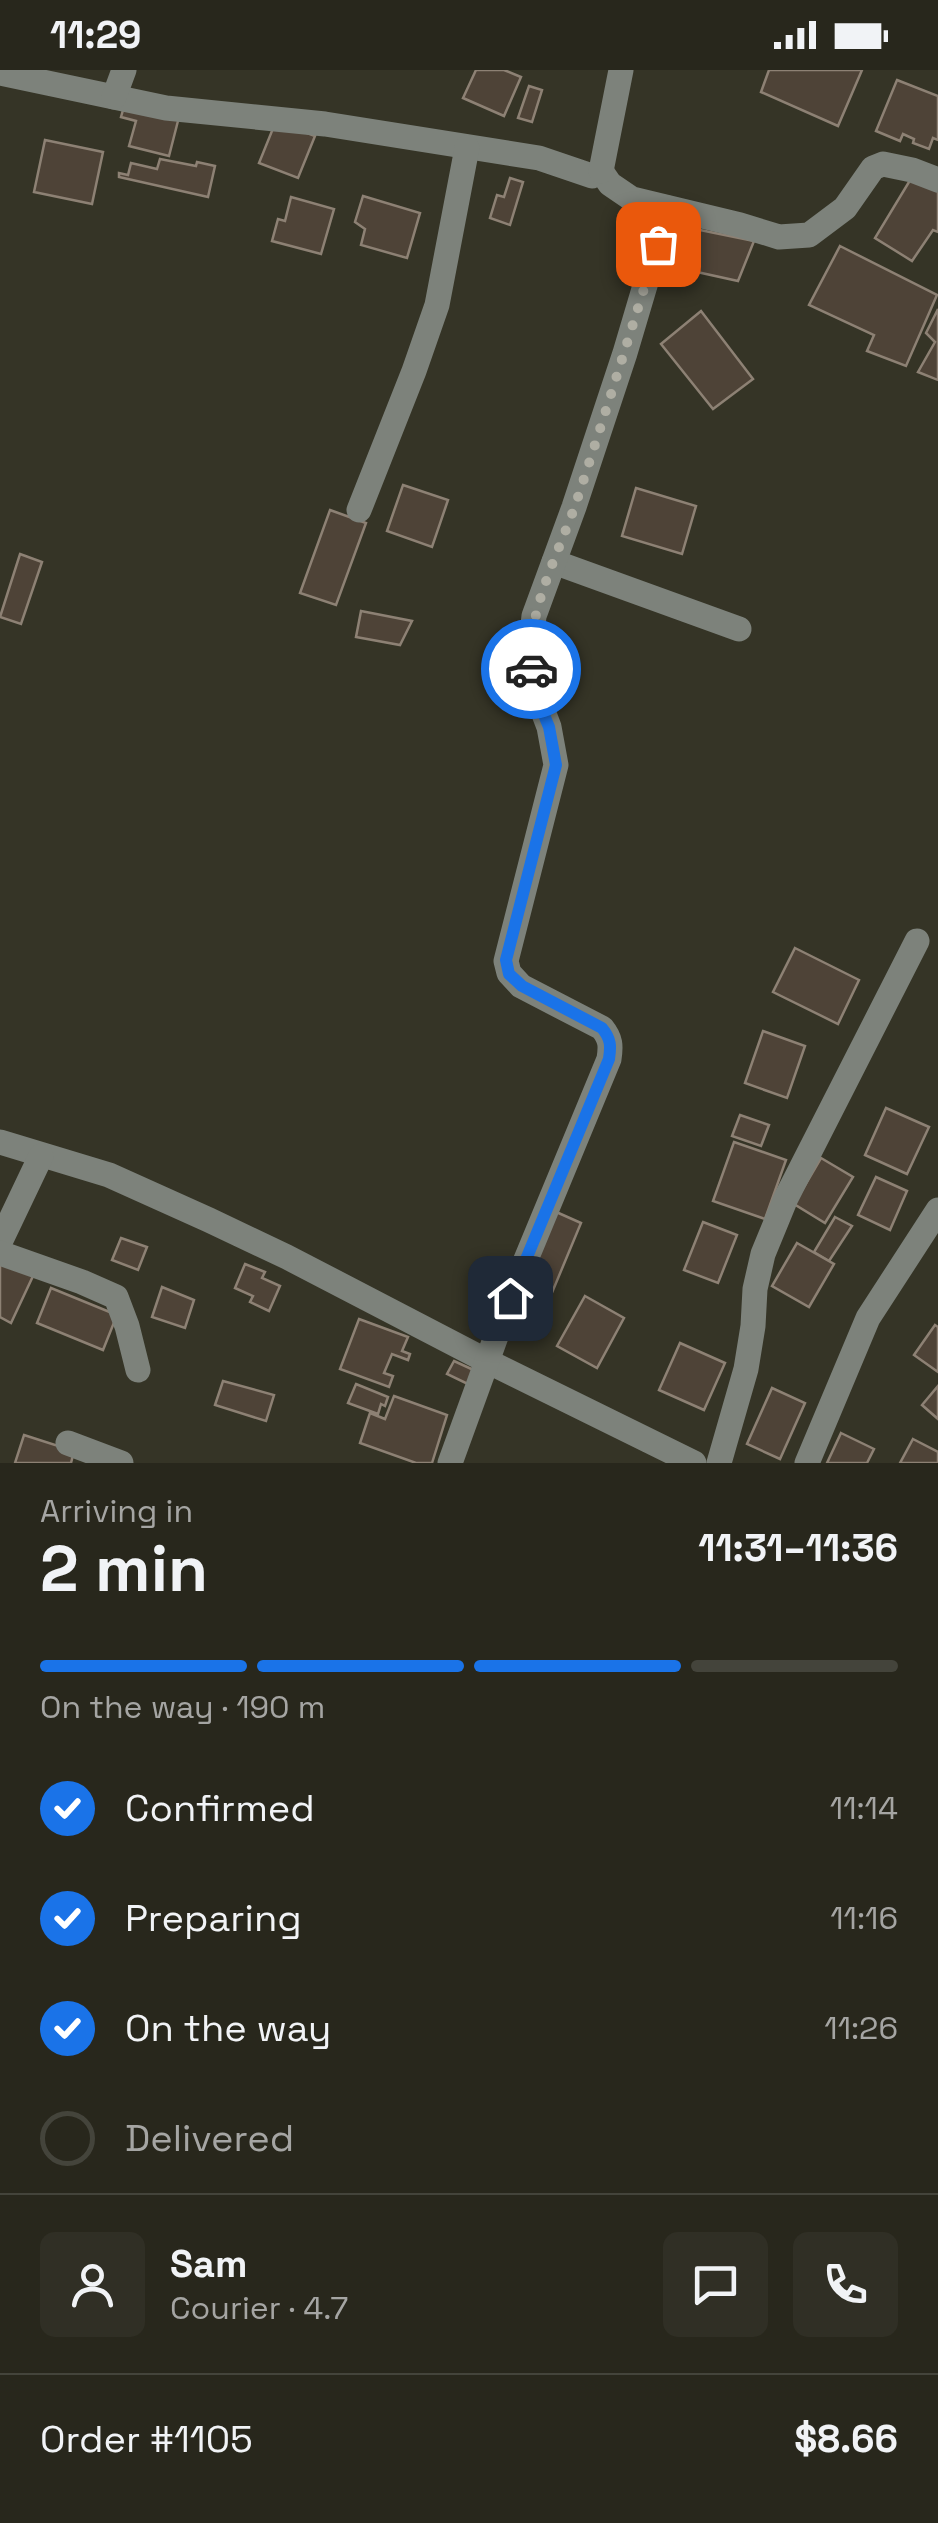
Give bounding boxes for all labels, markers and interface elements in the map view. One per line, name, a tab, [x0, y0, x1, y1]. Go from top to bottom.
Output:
text: 11:29	[50, 11, 142, 59]
pin	[616, 202, 701, 287]
icon: bag	[631, 217, 686, 272]
courier	[481, 619, 581, 719]
icon: car	[504, 642, 559, 697]
pin	[468, 1256, 553, 1341]
icon: home	[483, 1271, 538, 1326]
text: Arriving in	[40, 1491, 193, 1531]
text: 11:31–11:36	[698, 1524, 898, 1572]
text: 2 min	[40, 1527, 208, 1610]
text: On the way · 190 m	[40, 1687, 325, 1727]
icon: check	[40, 1781, 95, 1836]
text: Confirmed	[125, 1784, 315, 1832]
text: 11:14	[830, 1788, 898, 1828]
icon: check	[40, 1891, 95, 1946]
text: Preparing	[125, 1894, 302, 1942]
text: 11:16	[830, 1898, 898, 1938]
icon: check	[40, 2001, 95, 2056]
text: On the way	[125, 2004, 331, 2052]
text: 11:26	[824, 2008, 898, 2048]
text: Delivered	[125, 2114, 294, 2162]
button: person	[40, 2232, 145, 2337]
button: chat	[663, 2232, 768, 2337]
button: phone	[793, 2232, 898, 2337]
text: Sam	[170, 2240, 247, 2288]
text: Courier · 4.7	[170, 2288, 348, 2328]
text: Order #1105	[40, 2415, 253, 2463]
text: $8.66	[794, 2415, 898, 2463]

